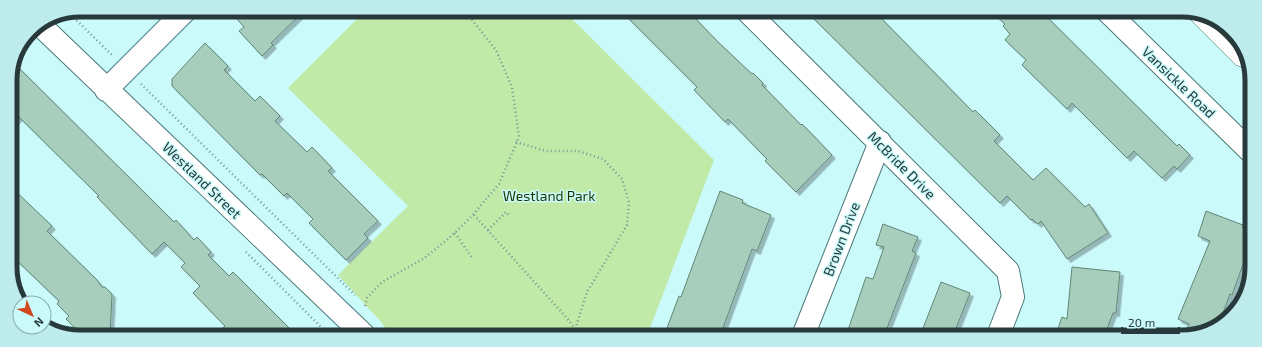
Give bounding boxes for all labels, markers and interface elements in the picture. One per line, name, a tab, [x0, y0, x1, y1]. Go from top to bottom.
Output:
street label: Vansickle Road	[1139, 43, 1219, 121]
street label: McBride Drive	[865, 128, 939, 202]
street label: Westland Street	[159, 138, 245, 222]
park label: Westland Park	[503, 187, 595, 204]
street label: Brown Drive	[819, 200, 863, 278]
north arrow	[12, 295, 52, 335]
scale bar	[1122, 309, 1179, 335]
text: N	[32, 315, 47, 330]
text: 20 m	[1128, 315, 1155, 329]

